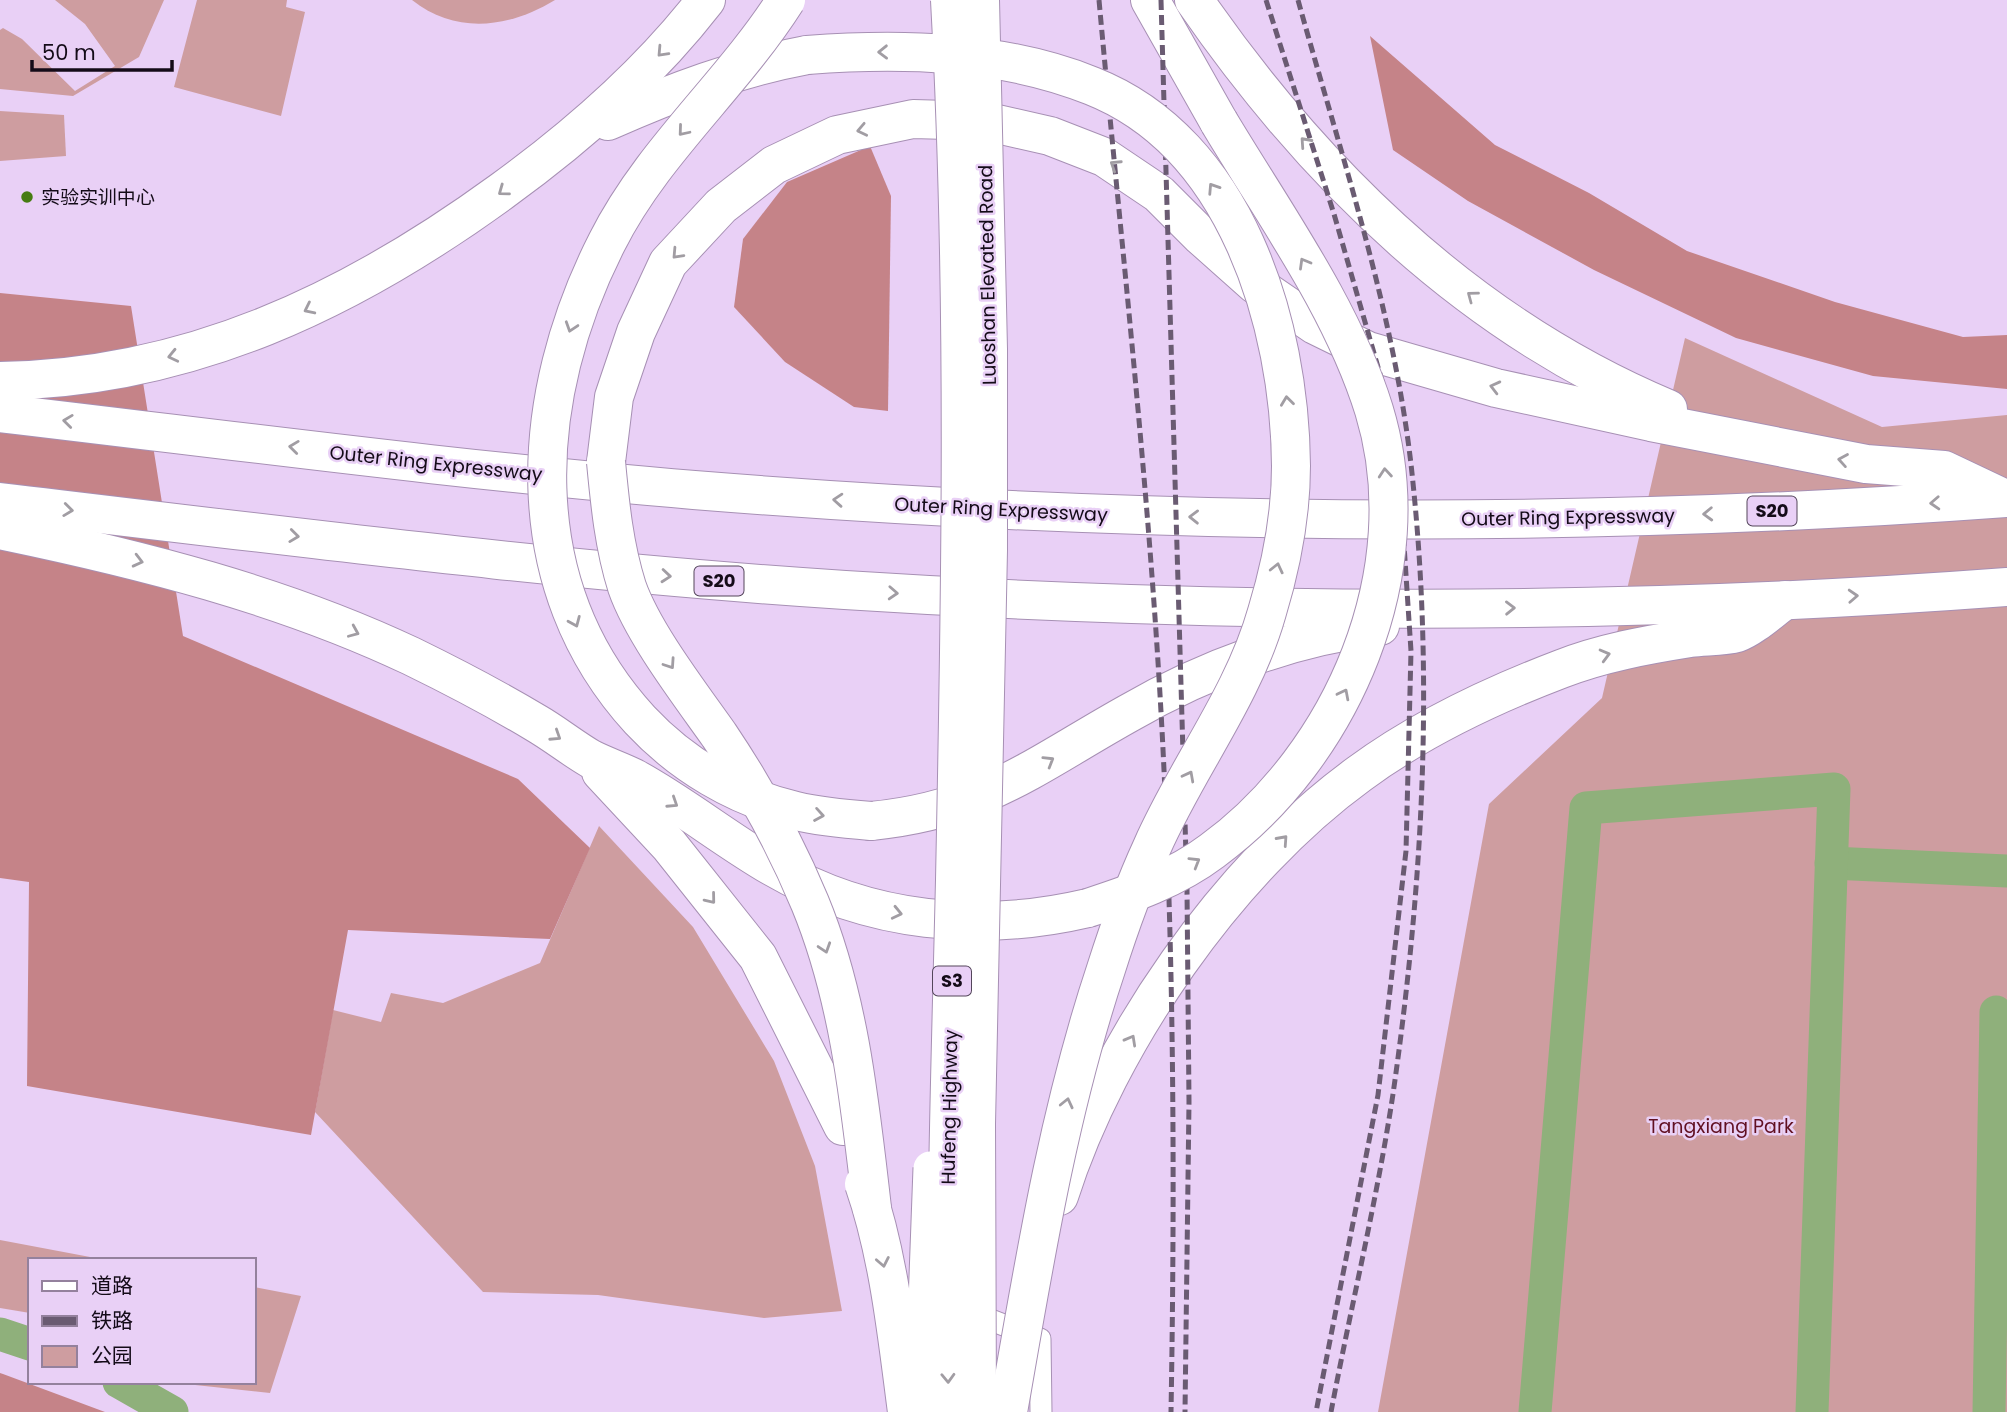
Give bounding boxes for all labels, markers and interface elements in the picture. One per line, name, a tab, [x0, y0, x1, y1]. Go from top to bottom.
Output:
scale bar	[32, 28, 172, 72]
text: 50 m	[42, 38, 96, 67]
one-way arrow	[658, 44, 670, 57]
one-way arrow	[877, 45, 888, 60]
one-way arrow	[856, 121, 868, 136]
one-way arrow	[679, 123, 692, 136]
one-way arrow	[1301, 137, 1313, 150]
one-way arrow	[1110, 160, 1123, 173]
street label: Luoshan Elevated Road	[972, 165, 1003, 385]
one-way arrow	[498, 183, 511, 195]
one-way arrow	[1209, 183, 1222, 196]
place label: 实验实训中心	[41, 184, 155, 211]
marker: 实验实训中心	[19, 189, 35, 205]
one-way arrow	[673, 246, 685, 259]
one-way arrow	[1299, 257, 1312, 270]
one-way arrow	[1467, 292, 1480, 304]
one-way arrow	[304, 301, 316, 315]
one-way arrow	[565, 320, 579, 333]
one-way arrow	[167, 348, 179, 362]
one-way arrow	[1489, 381, 1501, 395]
one-way arrow	[1279, 395, 1294, 407]
one-way arrow	[62, 413, 74, 428]
street label: Outer Ring Expressway	[328, 439, 544, 488]
one-way arrow	[288, 440, 299, 455]
one-way arrow	[1838, 453, 1849, 468]
one-way arrow	[1378, 467, 1393, 478]
street label: Outer Ring Expressway	[894, 490, 1109, 529]
one-way arrow	[832, 493, 843, 508]
one-way arrow	[1929, 495, 1940, 510]
road number: S20	[1748, 496, 1796, 526]
street label: Outer Ring Expressway	[1461, 502, 1675, 533]
one-way arrow	[62, 503, 74, 518]
one-way arrow	[1702, 506, 1713, 521]
one-way arrow	[1188, 509, 1199, 524]
one-way arrow	[288, 529, 300, 544]
one-way arrow	[132, 553, 144, 567]
one-way arrow	[1269, 562, 1284, 574]
road number: S20	[694, 566, 744, 596]
one-way arrow	[661, 568, 672, 583]
one-way arrow	[888, 585, 899, 600]
one-way arrow	[1848, 589, 1859, 604]
one-way arrow	[1505, 600, 1516, 615]
one-way arrow	[566, 615, 580, 627]
one-way arrow	[347, 624, 360, 638]
one-way arrow	[1599, 649, 1611, 664]
one-way arrow	[662, 656, 675, 669]
one-way arrow	[1335, 688, 1349, 701]
one-way arrow	[548, 728, 561, 740]
one-way arrow	[1042, 756, 1055, 769]
one-way arrow	[1181, 771, 1195, 784]
one-way arrow	[665, 794, 678, 807]
one-way arrow	[813, 807, 825, 822]
one-way arrow	[1275, 835, 1287, 848]
one-way arrow	[1187, 857, 1200, 870]
one-way arrow	[703, 891, 716, 903]
one-way arrow	[891, 905, 903, 919]
one-way arrow	[817, 941, 831, 954]
road number: S3	[933, 966, 971, 996]
street label: Hufeng Highway	[935, 1029, 964, 1185]
one-way arrow	[1123, 1034, 1136, 1047]
one-way arrow	[1059, 1097, 1073, 1109]
park label: Tangxiang Park	[1648, 1113, 1794, 1140]
one-way arrow	[874, 1256, 889, 1268]
legend	[28, 1258, 256, 1384]
text: 道路	[91, 1271, 133, 1300]
text: 铁路	[91, 1306, 133, 1335]
text: 公园	[91, 1341, 133, 1370]
one-way arrow	[940, 1372, 955, 1383]

